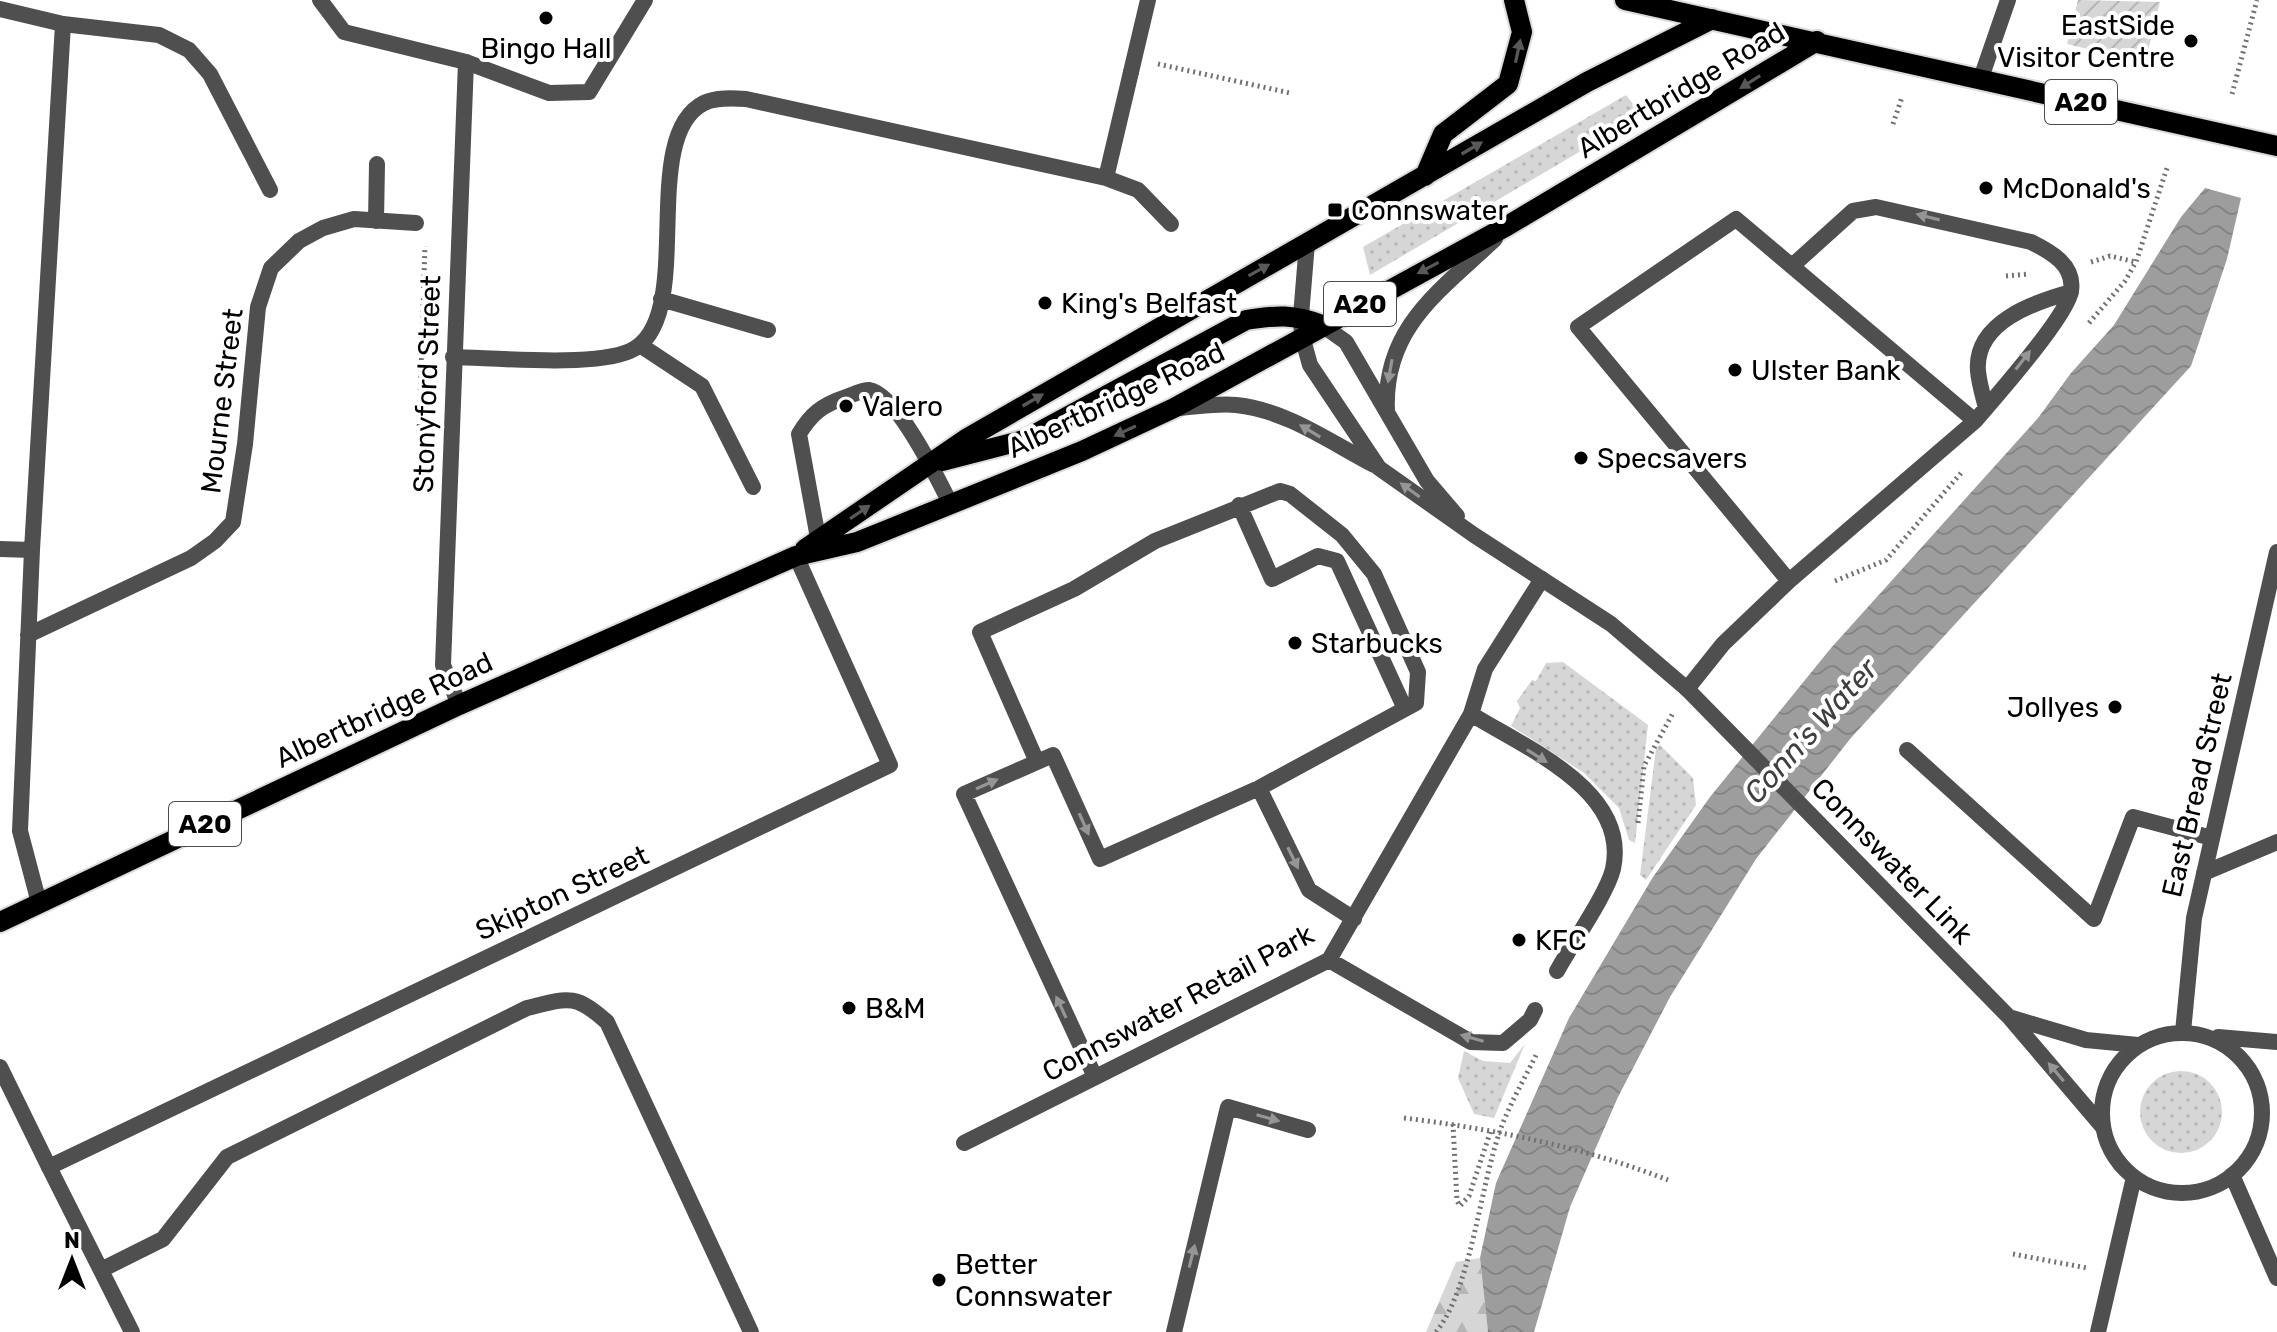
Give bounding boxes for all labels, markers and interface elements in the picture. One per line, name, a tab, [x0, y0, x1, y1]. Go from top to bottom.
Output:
marker: Bingo Hall	[537, 9, 555, 27]
place label: EastSide Visitor Centre	[1997, 9, 2175, 74]
street label: Albertbridge Road	[1571, 15, 1791, 165]
place label: Bingo Hall	[480, 32, 612, 65]
marker: EastSide Visitor Centre	[2182, 32, 2200, 50]
one-way arrow	[1512, 38, 1525, 63]
one-way arrow	[1739, 75, 1761, 89]
road number: A20	[2045, 80, 2117, 124]
one-way arrow	[1461, 141, 1483, 155]
place label: McDonald's	[2002, 172, 2151, 205]
marker: McDonald's	[1977, 179, 1995, 197]
place label: Connswater	[1351, 194, 1509, 227]
marker: Connswater	[1326, 201, 1344, 219]
one-way arrow	[1915, 210, 1940, 223]
one-way arrow	[1417, 261, 1439, 275]
one-way arrow	[1247, 263, 1270, 277]
street label: Stonyford Street	[407, 275, 447, 493]
road number: A20	[1324, 282, 1396, 326]
place label: King's Belfast	[1061, 287, 1237, 320]
marker: King's Belfast	[1036, 294, 1054, 312]
street label: Mourne Street	[194, 307, 250, 495]
street label: Albertbridge Road	[1002, 335, 1230, 465]
one-way arrow	[2015, 350, 2031, 370]
place label: Ulster Bank	[1751, 354, 1901, 387]
one-way arrow	[1383, 359, 1395, 384]
marker: Ulster Bank	[1726, 361, 1744, 379]
place label: Valero	[862, 390, 943, 423]
one-way arrow	[1022, 393, 1044, 407]
marker: Valero	[837, 397, 855, 415]
one-way arrow	[1113, 424, 1137, 438]
one-way arrow	[1299, 424, 1321, 438]
place label: Specsavers	[1597, 442, 1747, 475]
marker: Specsavers	[1572, 449, 1590, 467]
one-way arrow	[1400, 483, 1421, 498]
one-way arrow	[849, 505, 871, 520]
place label: Starbucks	[1311, 627, 1443, 660]
marker: Starbucks	[1286, 634, 1304, 652]
street label: Albertbridge Road	[270, 645, 498, 775]
water label: Conn's Water	[1737, 650, 1886, 811]
street label: East Bread Street	[2155, 670, 2239, 900]
place label: Jollyes	[2007, 691, 2099, 724]
marker: Jollyes	[2106, 698, 2124, 716]
one-way arrow	[1526, 748, 1548, 762]
street label: Connswater Link	[1805, 771, 1980, 951]
one-way arrow	[976, 777, 999, 790]
road number: A20	[169, 802, 241, 846]
one-way arrow	[1077, 812, 1091, 836]
street label: Skipton Street	[470, 839, 654, 947]
one-way arrow	[1287, 847, 1300, 870]
street label: Connswater Retail Park	[1037, 917, 1320, 1089]
place label: KFC	[1535, 924, 1587, 957]
marker: KFC	[1510, 931, 1528, 949]
place label: B&M	[865, 992, 925, 1025]
one-way arrow	[1055, 995, 1068, 1019]
marker: B&M	[840, 999, 858, 1017]
one-way arrow	[1459, 1032, 1484, 1044]
one-way arrow	[2048, 1062, 2065, 1082]
one-way arrow	[1256, 1113, 1281, 1125]
north arrow	[32, 1220, 112, 1300]
text: N	[64, 1227, 80, 1254]
one-way arrow	[1186, 1244, 1199, 1269]
place label: Better Connswater	[955, 1248, 1113, 1313]
marker: Better Connswater	[930, 1271, 948, 1289]

